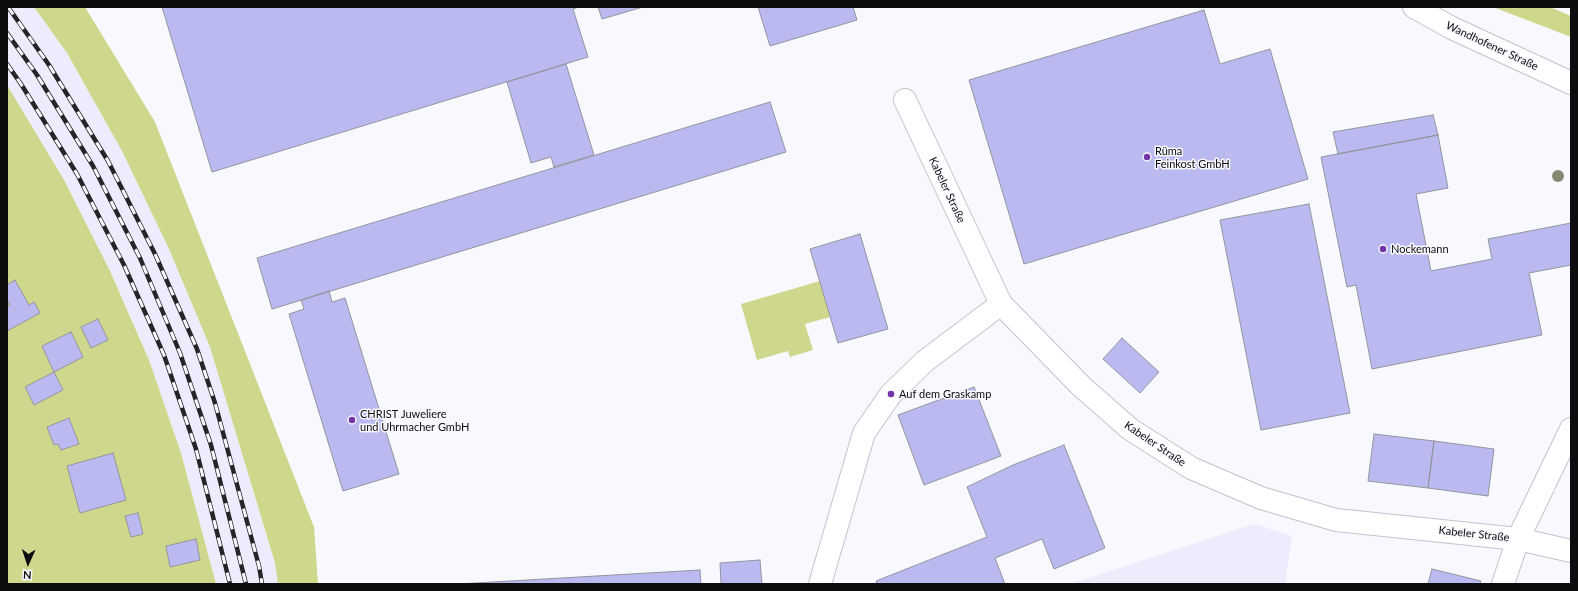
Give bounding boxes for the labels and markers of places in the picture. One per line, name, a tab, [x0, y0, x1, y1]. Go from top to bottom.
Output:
place label: Rüma Feinkost GmbH	[1155, 144, 1230, 170]
marker: Rüma Feinkost GmbH	[1142, 152, 1152, 162]
place label: Nockemann	[1391, 242, 1449, 256]
marker: Nockemann	[1378, 244, 1388, 254]
place label: Auf dem Graskamp	[899, 387, 991, 401]
marker: Auf dem Graskamp	[886, 389, 896, 399]
place label: CHRIST Juweliere und Uhrmacher GmbH	[360, 407, 469, 433]
marker: CHRIST Juweliere und Uhrmacher GmbH	[347, 415, 357, 425]

